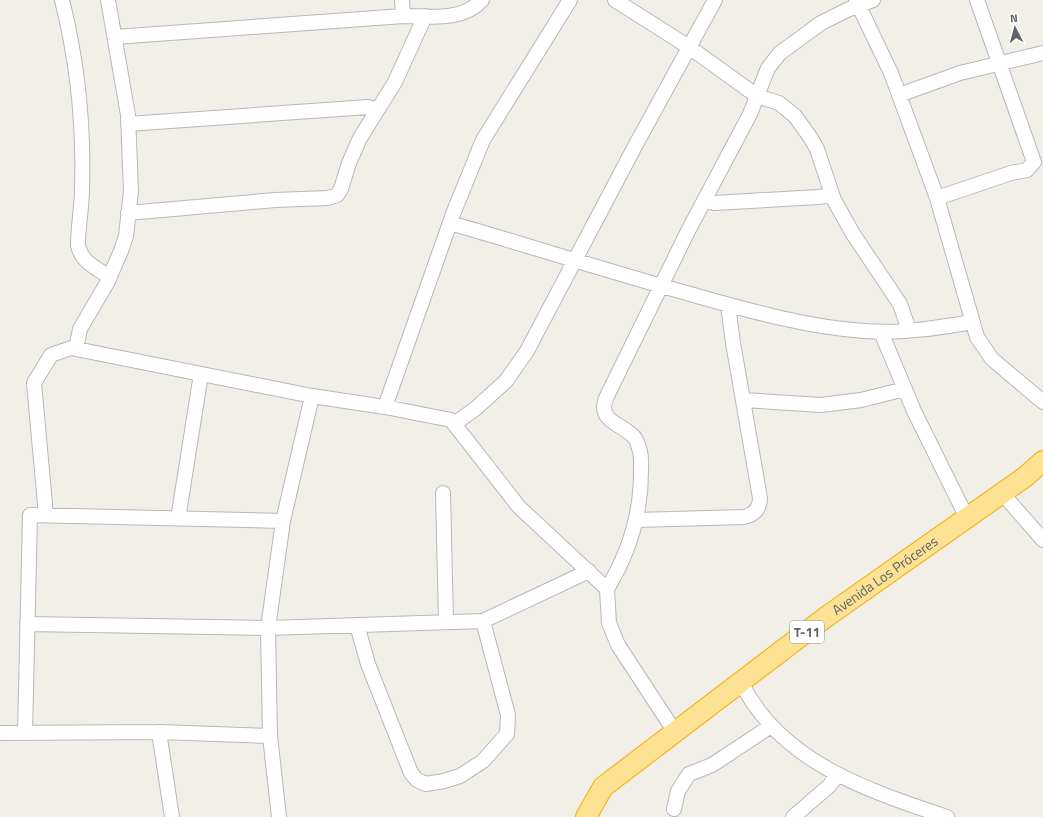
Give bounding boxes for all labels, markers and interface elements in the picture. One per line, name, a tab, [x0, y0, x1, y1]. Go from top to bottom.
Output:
north arrow	[995, 8, 1035, 48]
text: N	[1009, 10, 1019, 26]
street label: Avenida Los Próceres	[827, 530, 942, 620]
road number: T-11	[790, 621, 824, 643]

